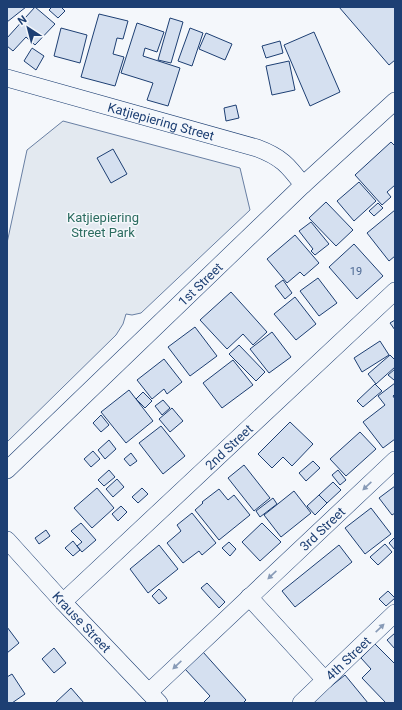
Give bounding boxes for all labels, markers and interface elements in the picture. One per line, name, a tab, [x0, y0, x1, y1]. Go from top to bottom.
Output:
north arrow	[8, 8, 48, 48]
text: N	[15, 13, 30, 28]
street label: Katjiepiering Street	[106, 99, 216, 143]
park label: Katjiepiering Street Park	[67, 210, 139, 240]
street label: 1st Street	[175, 259, 225, 309]
house number: 19	[350, 265, 362, 278]
street label: 2nd Street	[202, 421, 255, 473]
one-way arrow	[361, 482, 372, 491]
street label: 3rd Street	[296, 504, 348, 554]
one-way arrow	[267, 571, 277, 580]
street label: Krause Street	[50, 588, 114, 655]
one-way arrow	[375, 623, 385, 633]
street label: 4th Street	[322, 633, 373, 683]
one-way arrow	[173, 660, 182, 669]

